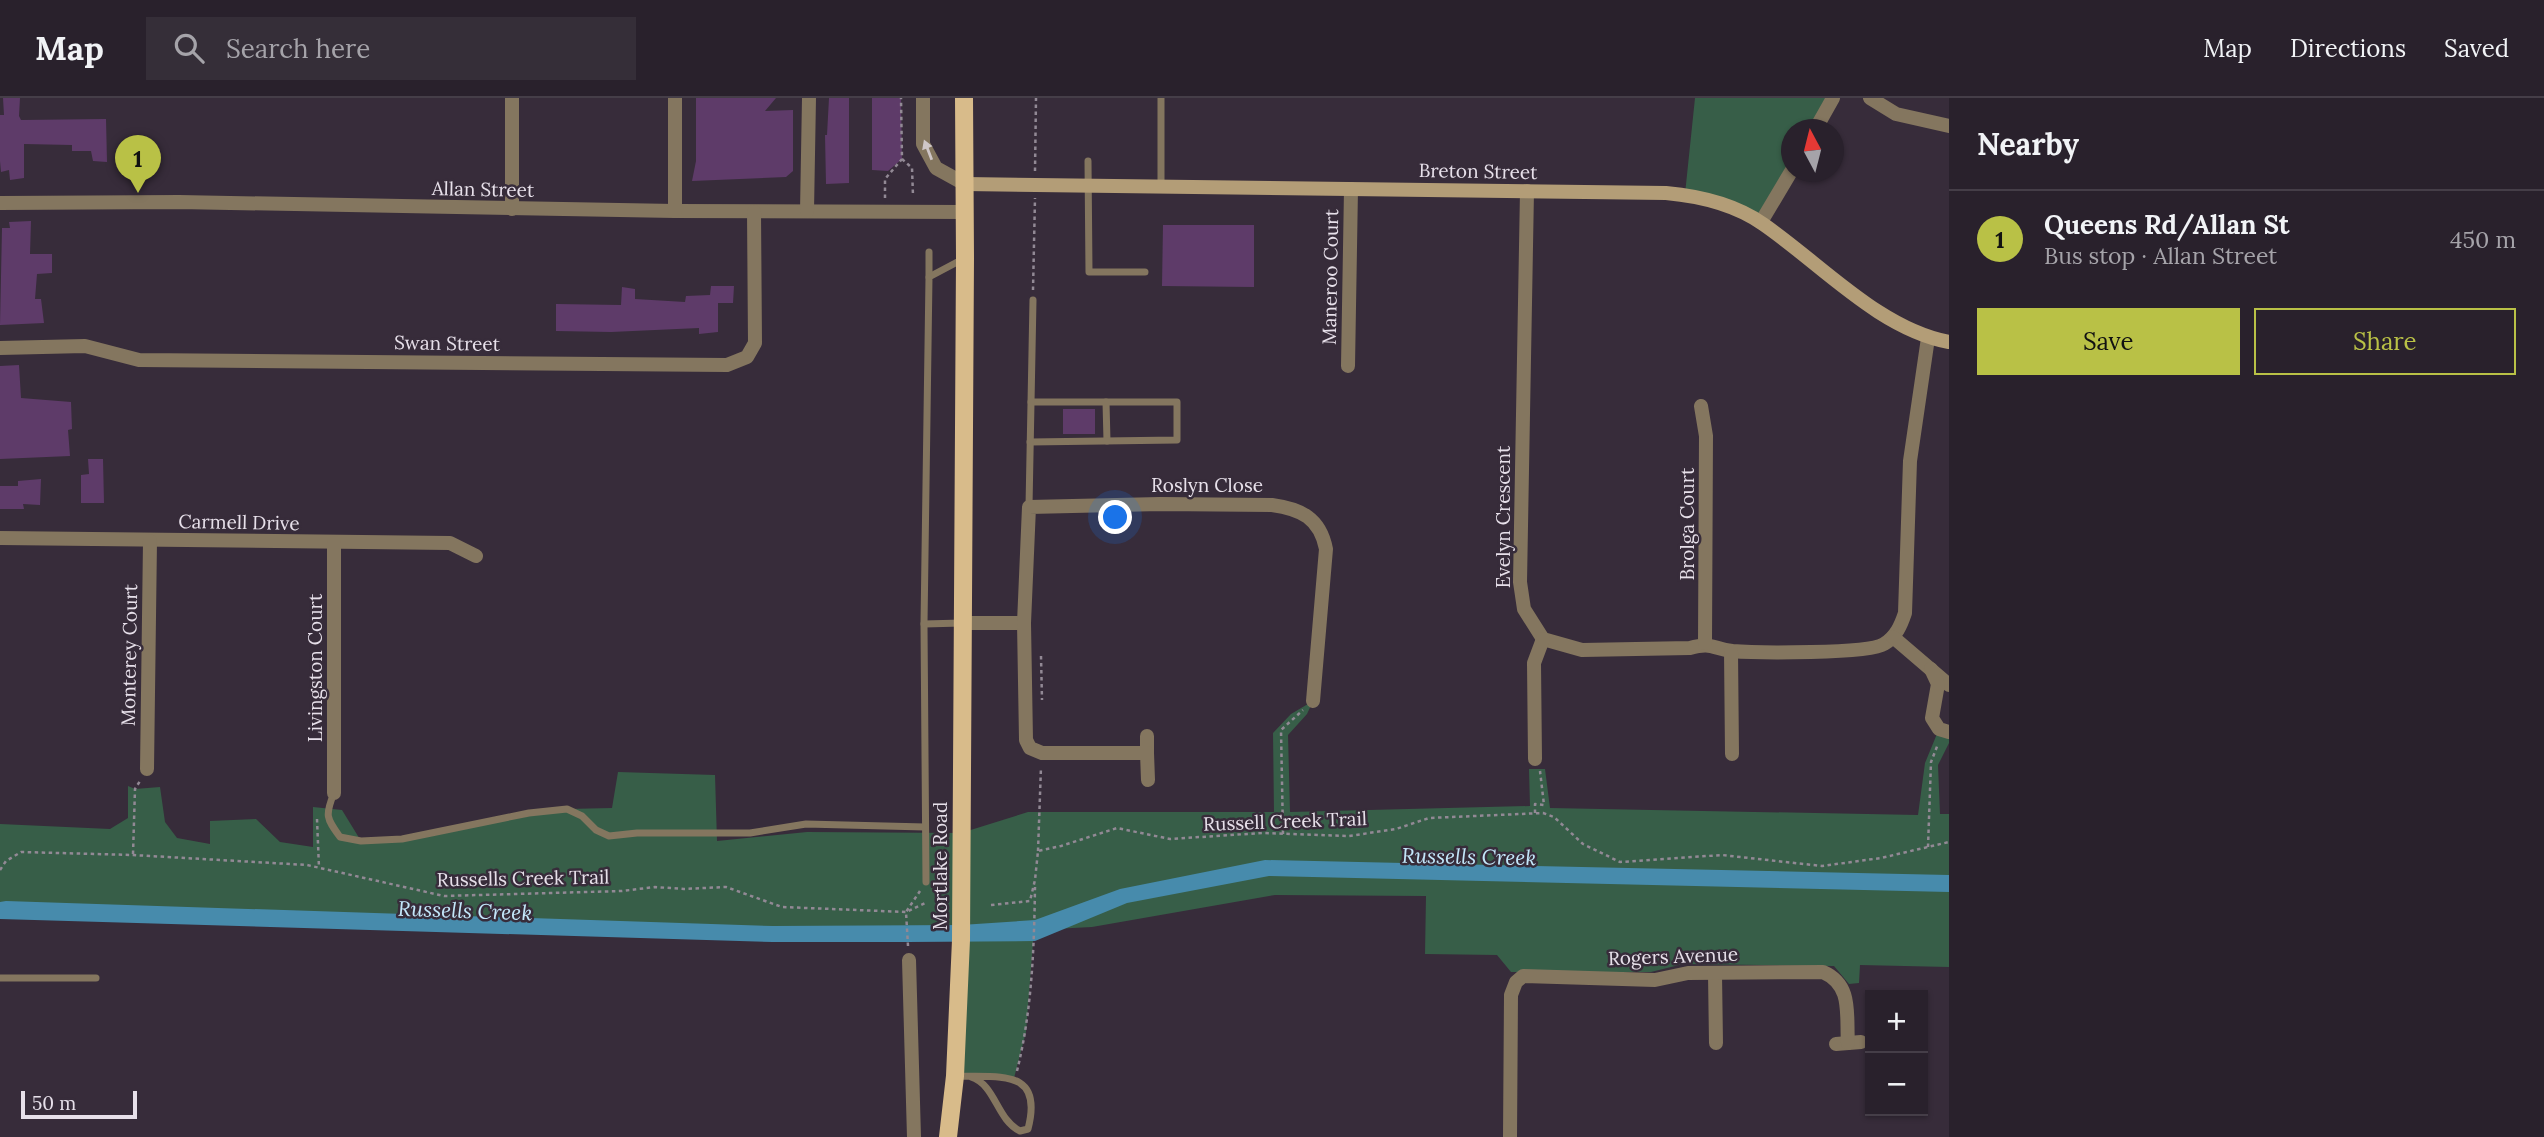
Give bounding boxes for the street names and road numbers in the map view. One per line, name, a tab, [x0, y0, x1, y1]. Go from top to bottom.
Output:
street label: Breton Street	[1418, 158, 1538, 184]
street label: Allan Street	[431, 176, 535, 202]
street label: Maneroo Court	[1317, 208, 1343, 345]
street label: Swan Street	[394, 330, 501, 356]
street label: Evelyn Crescent	[1491, 445, 1515, 588]
street label: Brolga Court	[1675, 467, 1699, 580]
street label: Roslyn Close	[1151, 473, 1263, 497]
street label: Carmell Drive	[178, 509, 300, 535]
street label: Monterey Court	[116, 583, 142, 726]
street label: Livingston Court	[303, 593, 327, 742]
street label: Mortlake Road	[928, 802, 952, 930]
street label: Russell Creek Trail	[1203, 806, 1367, 836]
street label: Russells Creek Trail	[436, 864, 610, 892]
street label: Rogers Avenue	[1608, 942, 1738, 970]

